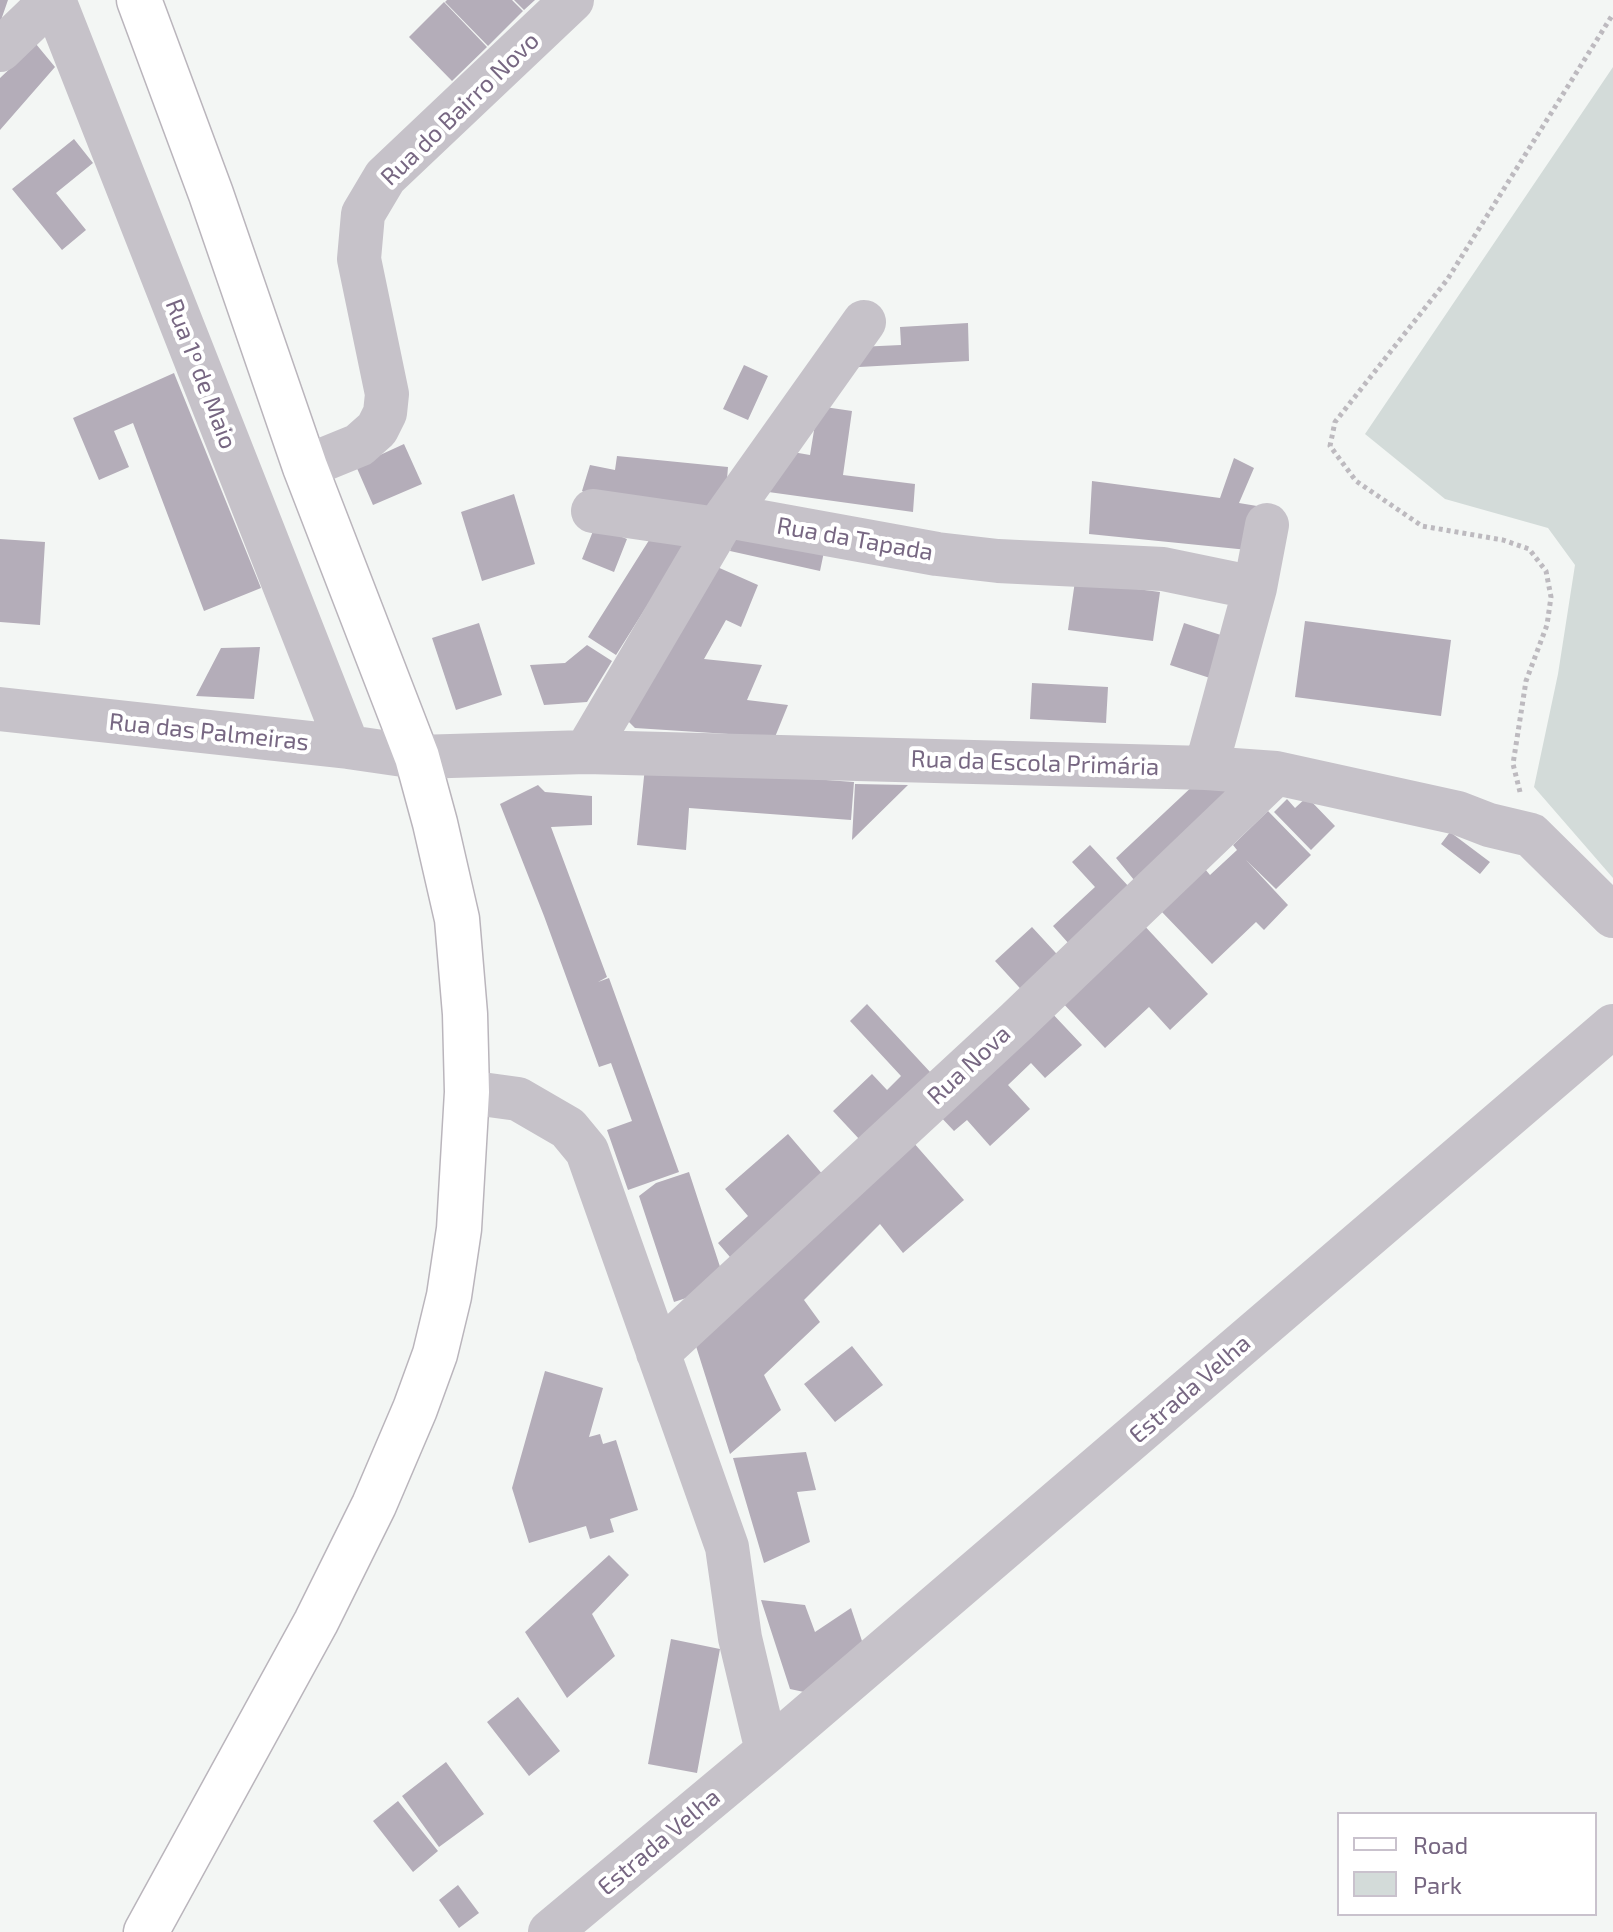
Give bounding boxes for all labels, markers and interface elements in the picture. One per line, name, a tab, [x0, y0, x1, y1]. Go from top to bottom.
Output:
street label: Rua do Bairro Novo	[375, 26, 545, 192]
street label: Rua 1º de Maio	[159, 295, 243, 453]
street label: Rua da Tapada	[775, 511, 935, 567]
street label: Rua das Palmeiras	[108, 707, 310, 757]
street label: Rua da Escola Primária	[910, 744, 1160, 782]
street label: Rua Nova	[921, 1019, 1017, 1111]
street label: Estrada Velha	[1124, 1329, 1256, 1449]
street label: Estrada Velha	[592, 1783, 726, 1901]
legend	[1337, 1812, 1597, 1916]
text: Road	[1413, 1830, 1468, 1859]
text: Park	[1413, 1870, 1462, 1899]

